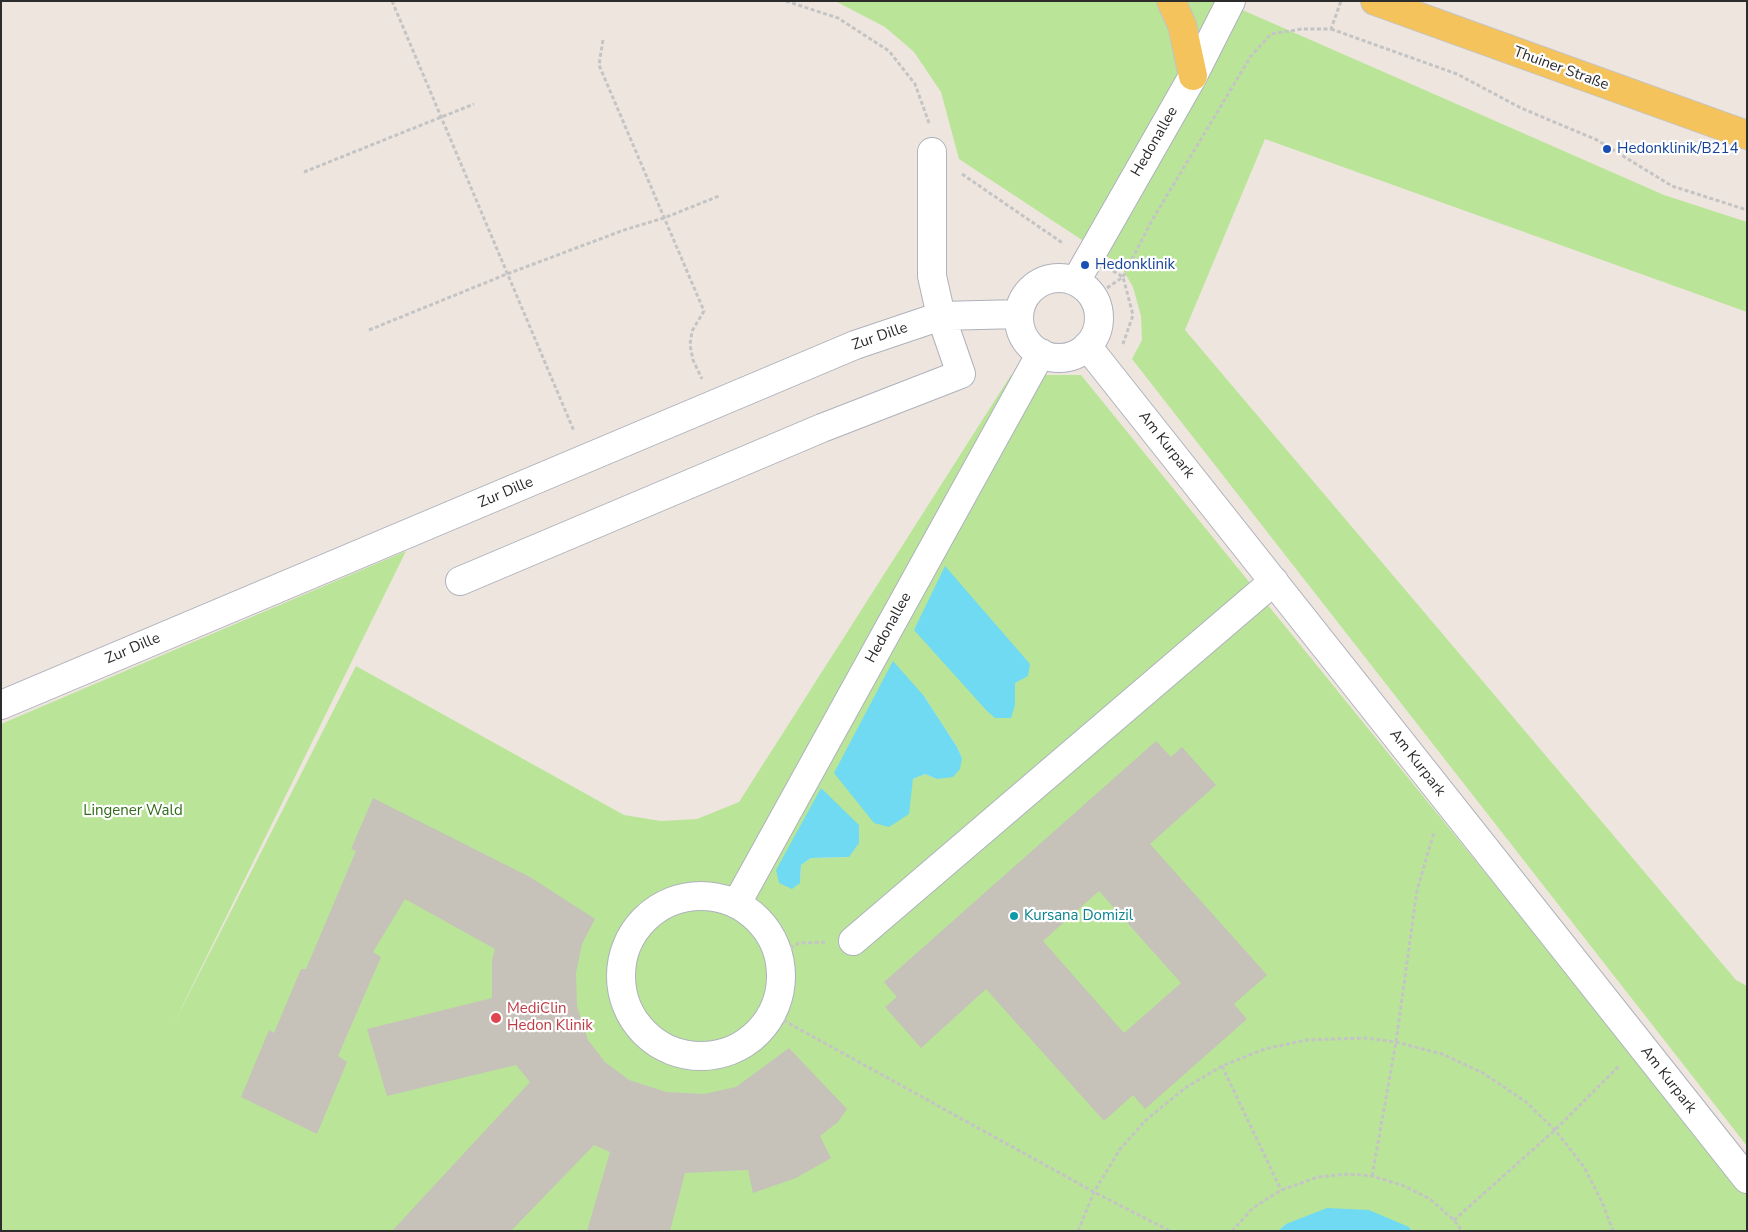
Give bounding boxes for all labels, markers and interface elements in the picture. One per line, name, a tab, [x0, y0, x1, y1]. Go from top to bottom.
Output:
street label: Thuiner Straße	[1511, 43, 1611, 95]
street label: Hedonallee	[1128, 104, 1182, 180]
place label: Hedonklinik/B214	[1617, 140, 1739, 158]
marker: Hedonklinik/B214	[1601, 143, 1613, 155]
place label: Hedonklinik	[1095, 256, 1175, 274]
marker: Hedonklinik	[1079, 259, 1091, 271]
street label: Zur Dille	[850, 319, 910, 355]
street label: Am Kurpark	[1134, 408, 1198, 482]
street label: Zur Dille	[476, 473, 536, 513]
street label: Hedonallee	[862, 590, 916, 666]
street label: Zur Dille	[103, 629, 163, 669]
street label: Am Kurpark	[1385, 726, 1449, 800]
park label: Lingener Wald	[83, 802, 183, 820]
place label: Kursana Domizil	[1024, 907, 1133, 925]
marker: Kursana Domizil	[1008, 910, 1020, 922]
place label: MediClin Hedon Klinik	[507, 1000, 593, 1035]
marker: MediClin Hedon Klinik	[489, 1011, 503, 1025]
street label: Am Kurpark	[1636, 1043, 1700, 1117]

